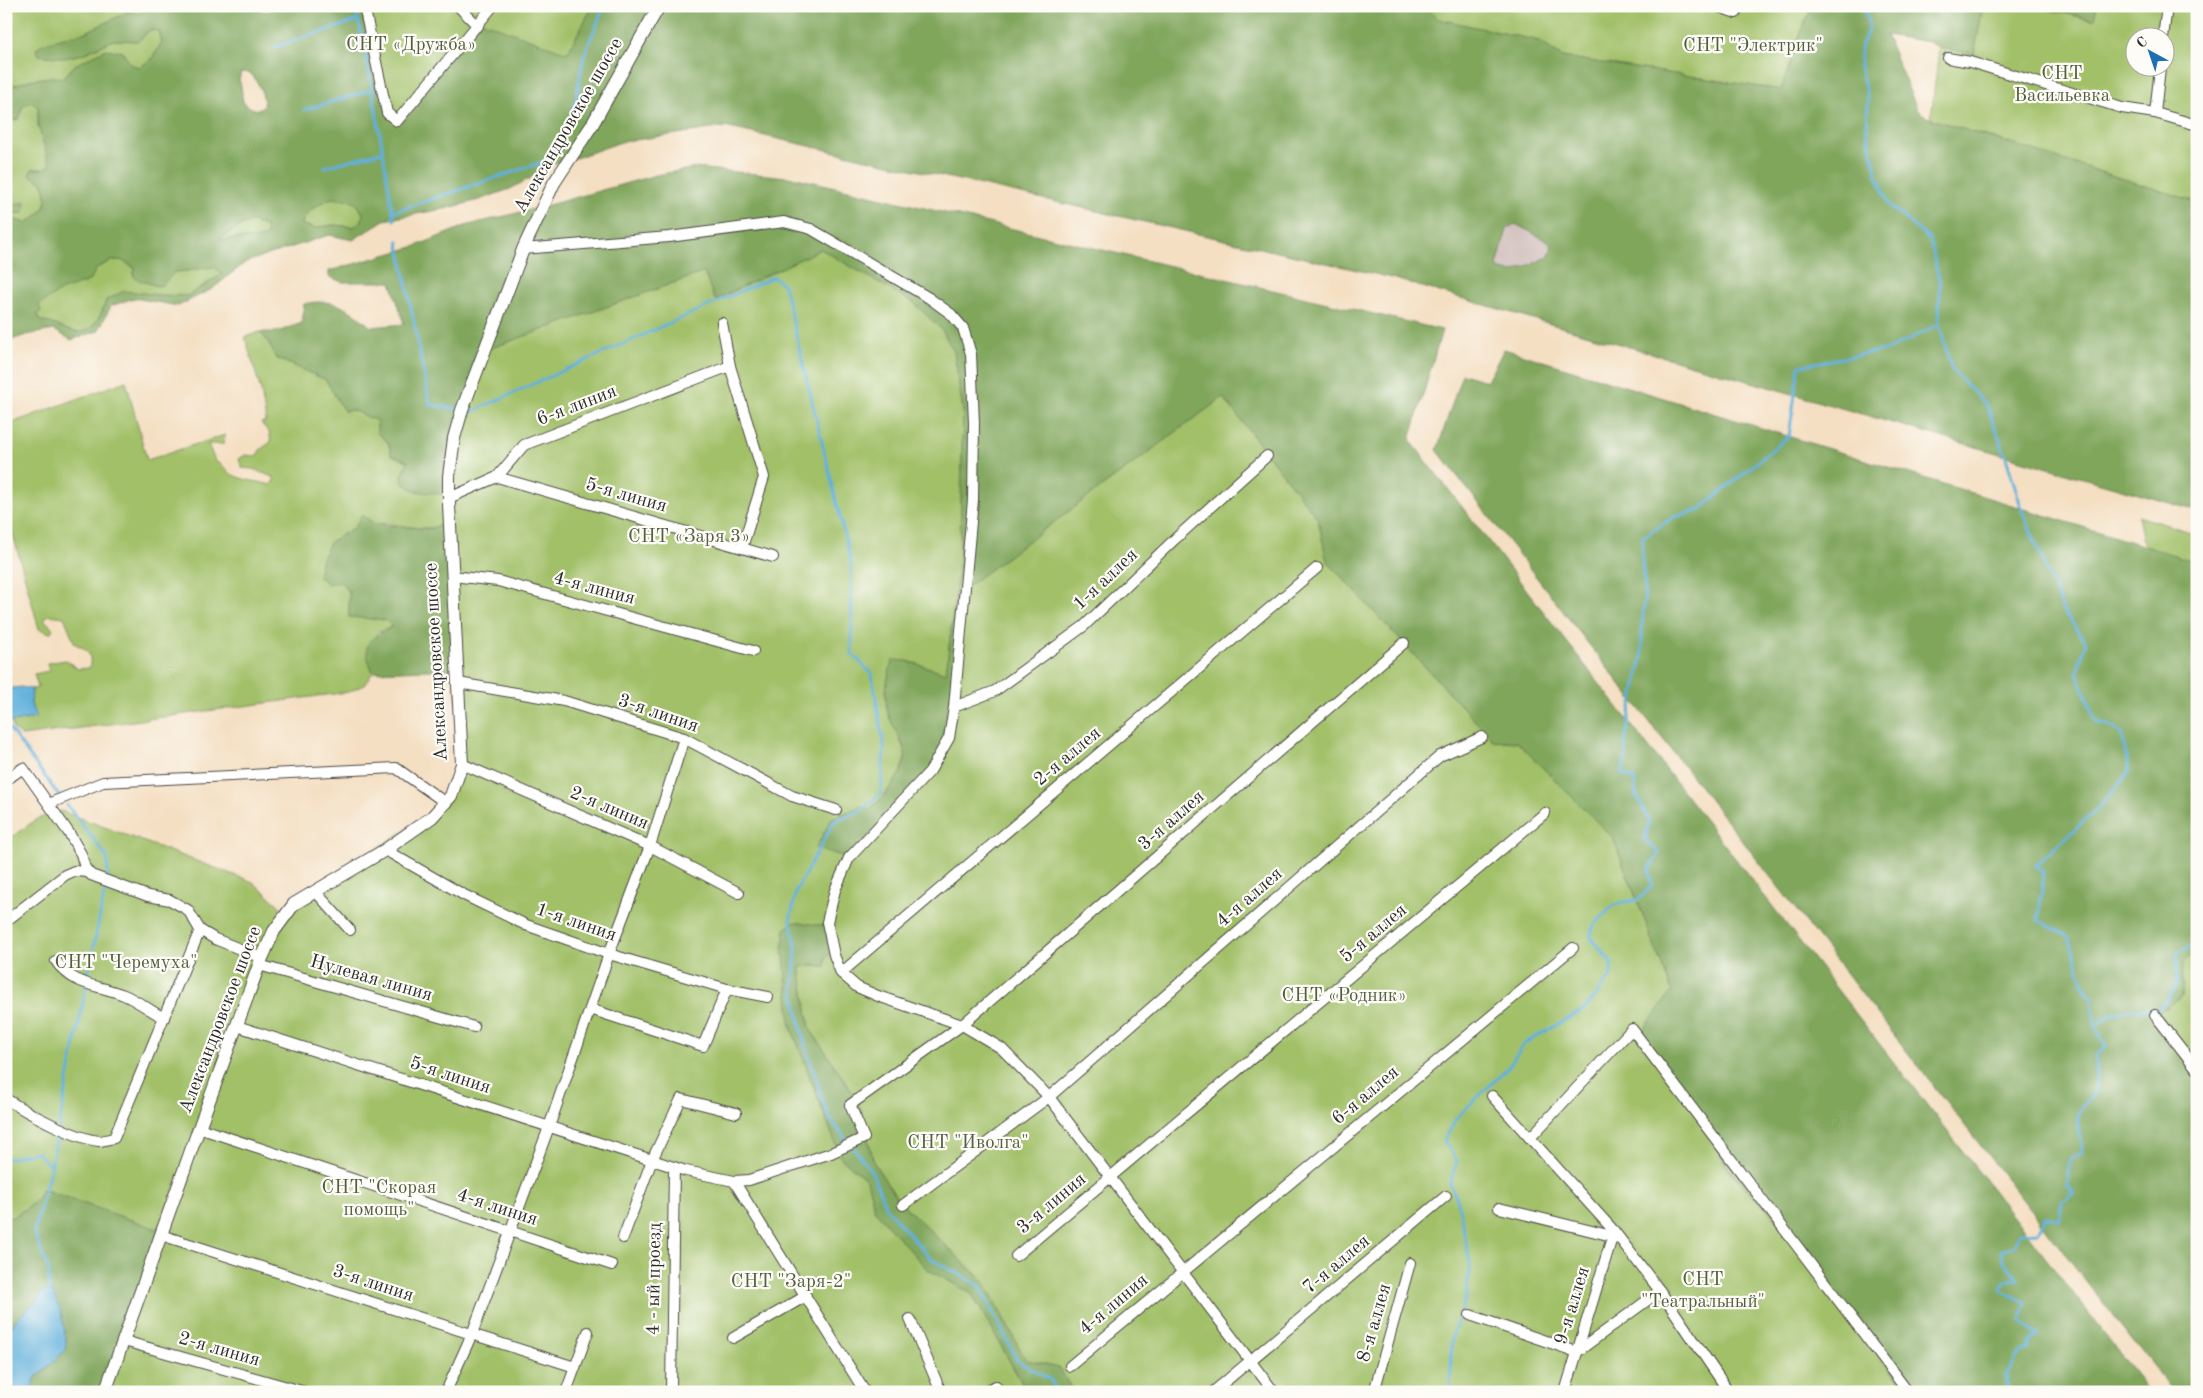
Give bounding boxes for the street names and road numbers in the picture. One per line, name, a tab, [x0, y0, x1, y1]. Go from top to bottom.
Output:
street label: Александровское шоссе	[511, 35, 627, 217]
street label: 6-я линия	[535, 382, 620, 430]
street label: 5-я линия	[583, 475, 669, 517]
street label: 1-я аллея	[1070, 546, 1142, 614]
street label: Александровское шоссе	[422, 562, 452, 762]
street label: 4-я линия	[551, 569, 637, 609]
street label: 3-я линия	[615, 691, 701, 737]
street label: 2-я аллея	[1031, 724, 1105, 790]
street label: 2-я линия	[567, 784, 651, 834]
street label: 3-я аллея	[1135, 787, 1209, 855]
street label: 4-я аллея	[1213, 864, 1287, 932]
street label: 1-я линия	[533, 900, 619, 946]
street label: 5-я аллея	[1337, 901, 1411, 967]
street label: Александровское шоссе	[177, 924, 265, 1116]
street label: Нулевая линия	[308, 952, 434, 1006]
street label: 5-я линия	[407, 1054, 493, 1098]
street label: 6-я аллея	[1329, 1063, 1403, 1129]
street label: 3-я линия	[1014, 1170, 1090, 1238]
street label: 4-я линия	[454, 1186, 540, 1230]
street label: 4 - ый проезд	[645, 1222, 665, 1336]
street label: 7-я аллея	[1300, 1232, 1374, 1298]
street label: 3-я линия	[330, 1262, 416, 1306]
street label: 9-я аллея	[1552, 1265, 1594, 1347]
street label: 4-я линия	[1076, 1271, 1152, 1339]
street label: 8-я аллея	[1355, 1282, 1395, 1364]
street label: 2-я линия	[176, 1329, 262, 1371]

